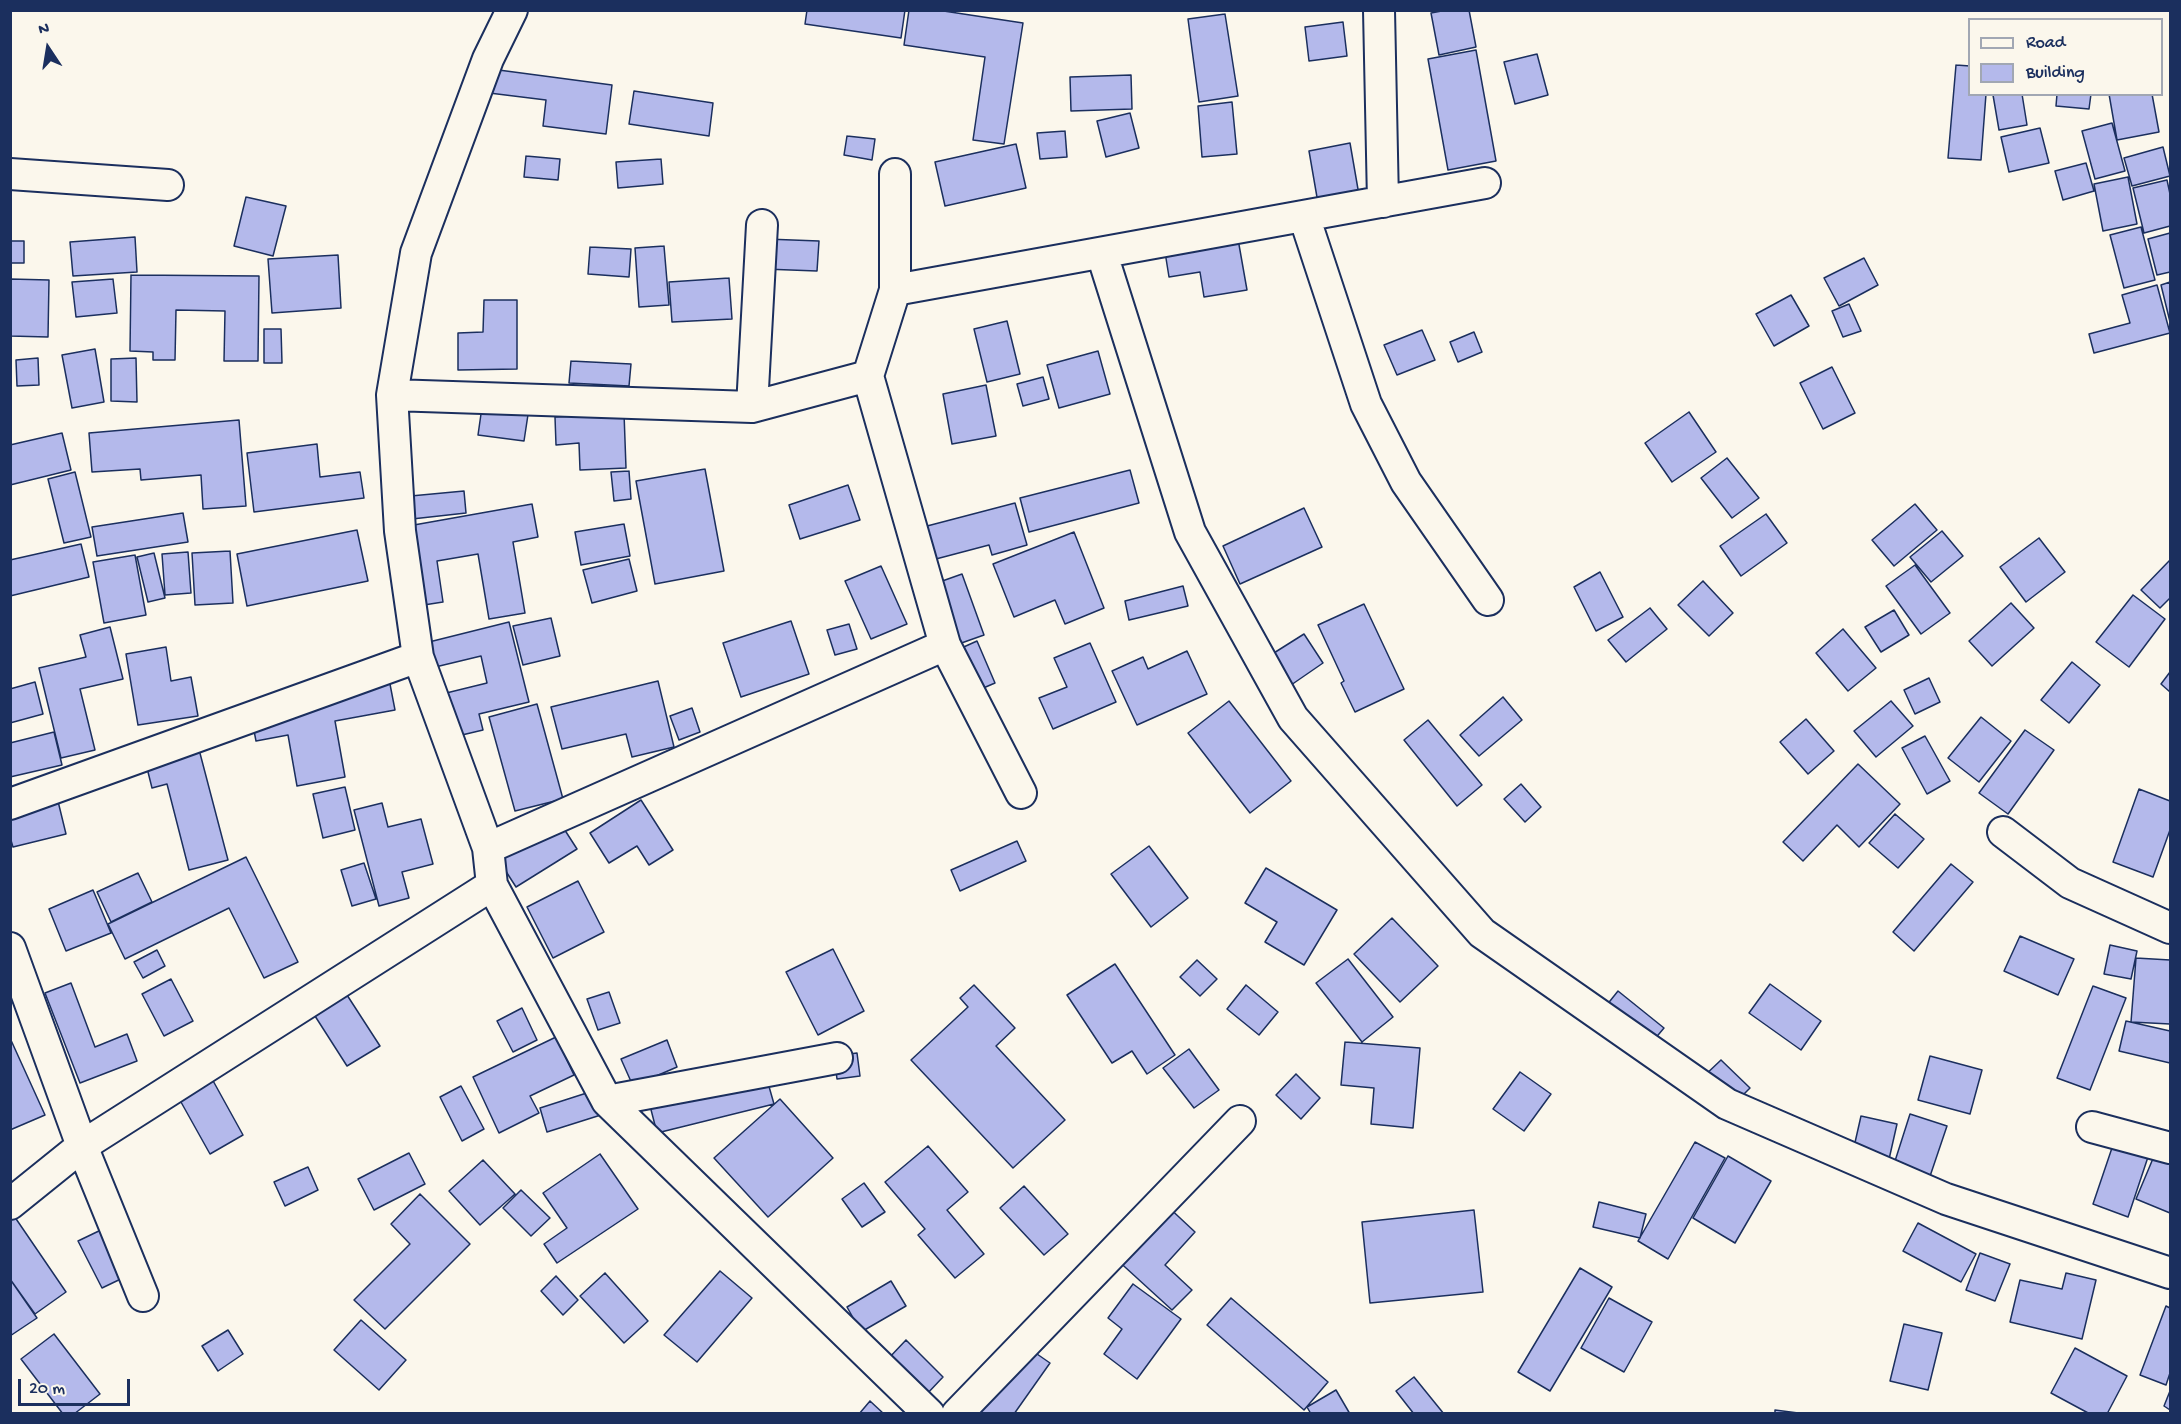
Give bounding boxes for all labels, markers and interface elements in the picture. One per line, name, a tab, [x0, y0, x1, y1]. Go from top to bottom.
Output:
north arrow	[18, 18, 78, 78]
legend	[1968, 18, 2163, 96]
text: N	[37, 20, 51, 40]
text: Road	[2026, 33, 2065, 54]
text: Building	[2026, 63, 2085, 84]
scale bar	[21, 1367, 134, 1405]
text: 20 m	[29, 1379, 65, 1400]

